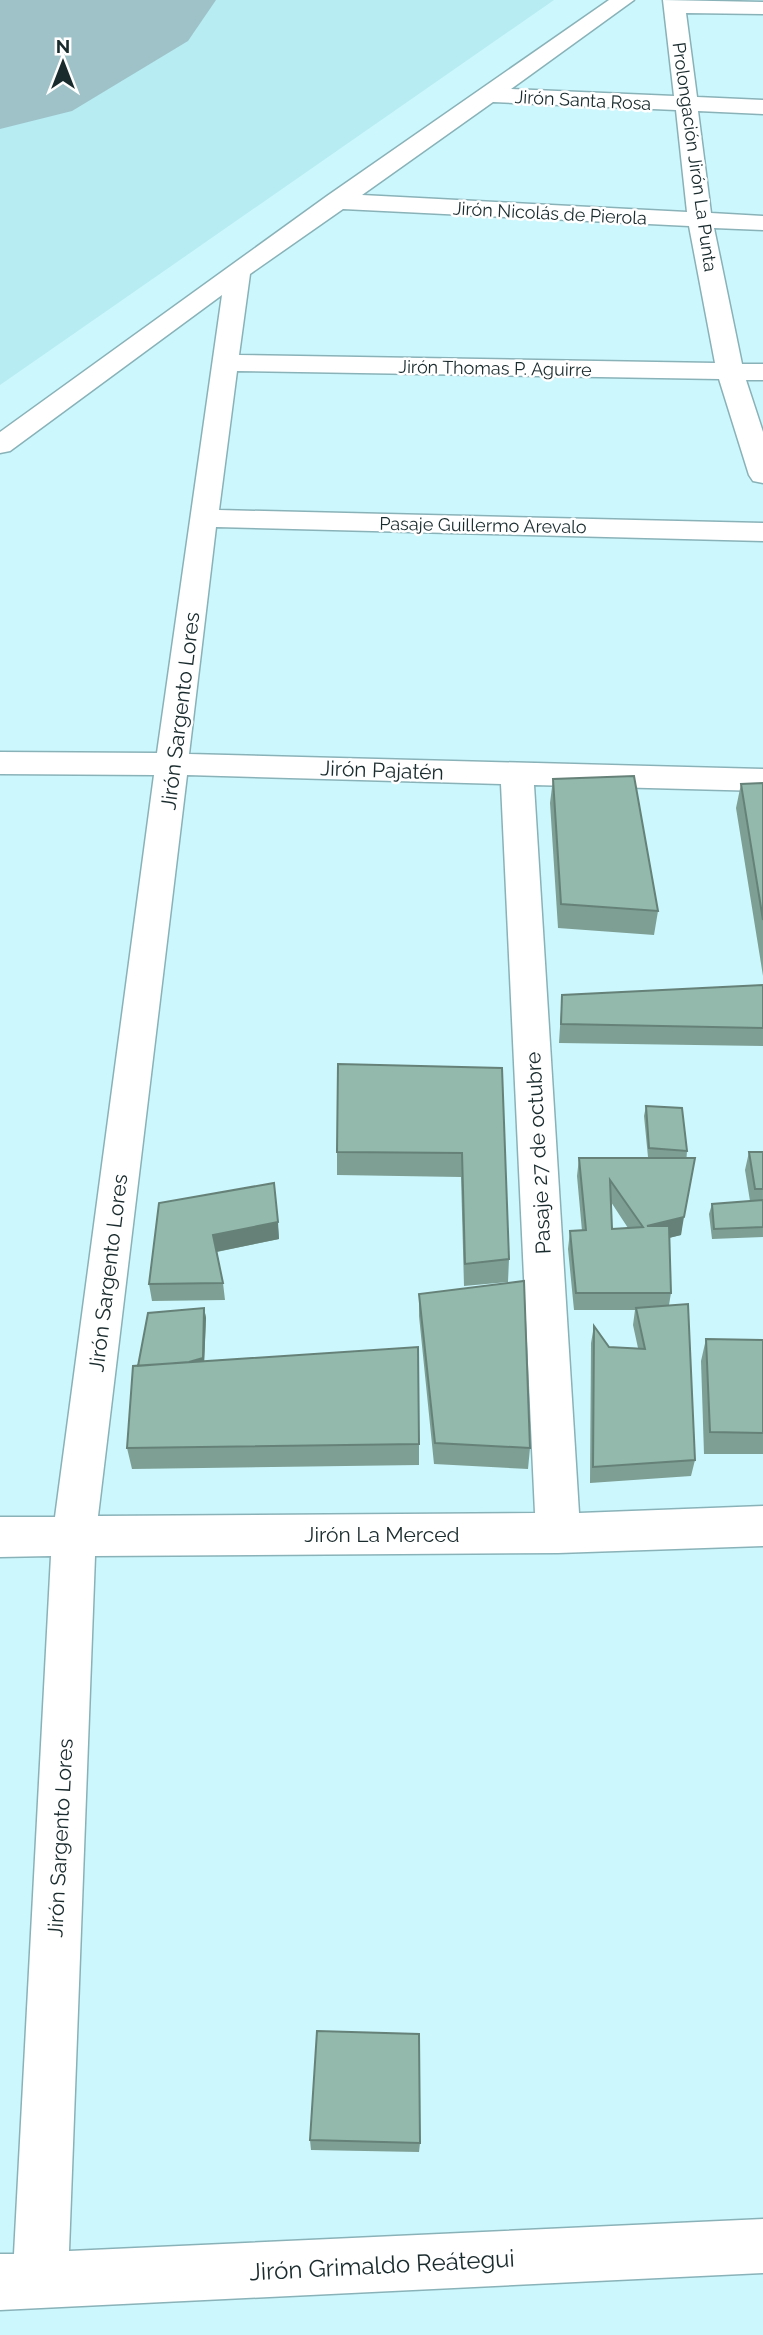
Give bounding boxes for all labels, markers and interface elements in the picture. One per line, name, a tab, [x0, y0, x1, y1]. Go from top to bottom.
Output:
north arrow	[28, 28, 98, 98]
text: N	[56, 35, 70, 57]
street label: Prolongación Jirón La Punta	[668, 41, 722, 273]
street label: Jirón Santa Rosa	[514, 86, 652, 114]
street label: Jirón Nicolás de Pierola	[452, 197, 648, 229]
street label: Jirón Thomas P. Aguirre	[398, 356, 592, 380]
street label: Pasaje Guillermo Arevalo	[379, 513, 587, 537]
street label: Jirón Sargento Lores	[155, 611, 205, 811]
street label: Jirón Pajatén	[320, 755, 444, 785]
street label: Pasaje 27 de octubre	[520, 1051, 556, 1255]
street label: Jirón Sargento Lores	[83, 1173, 133, 1373]
street label: Jirón La Merced	[304, 1522, 460, 1547]
street label: Jirón Sargento Lores	[42, 1738, 78, 1938]
street label: Jirón Grimaldo Reátegui	[249, 2244, 515, 2286]

